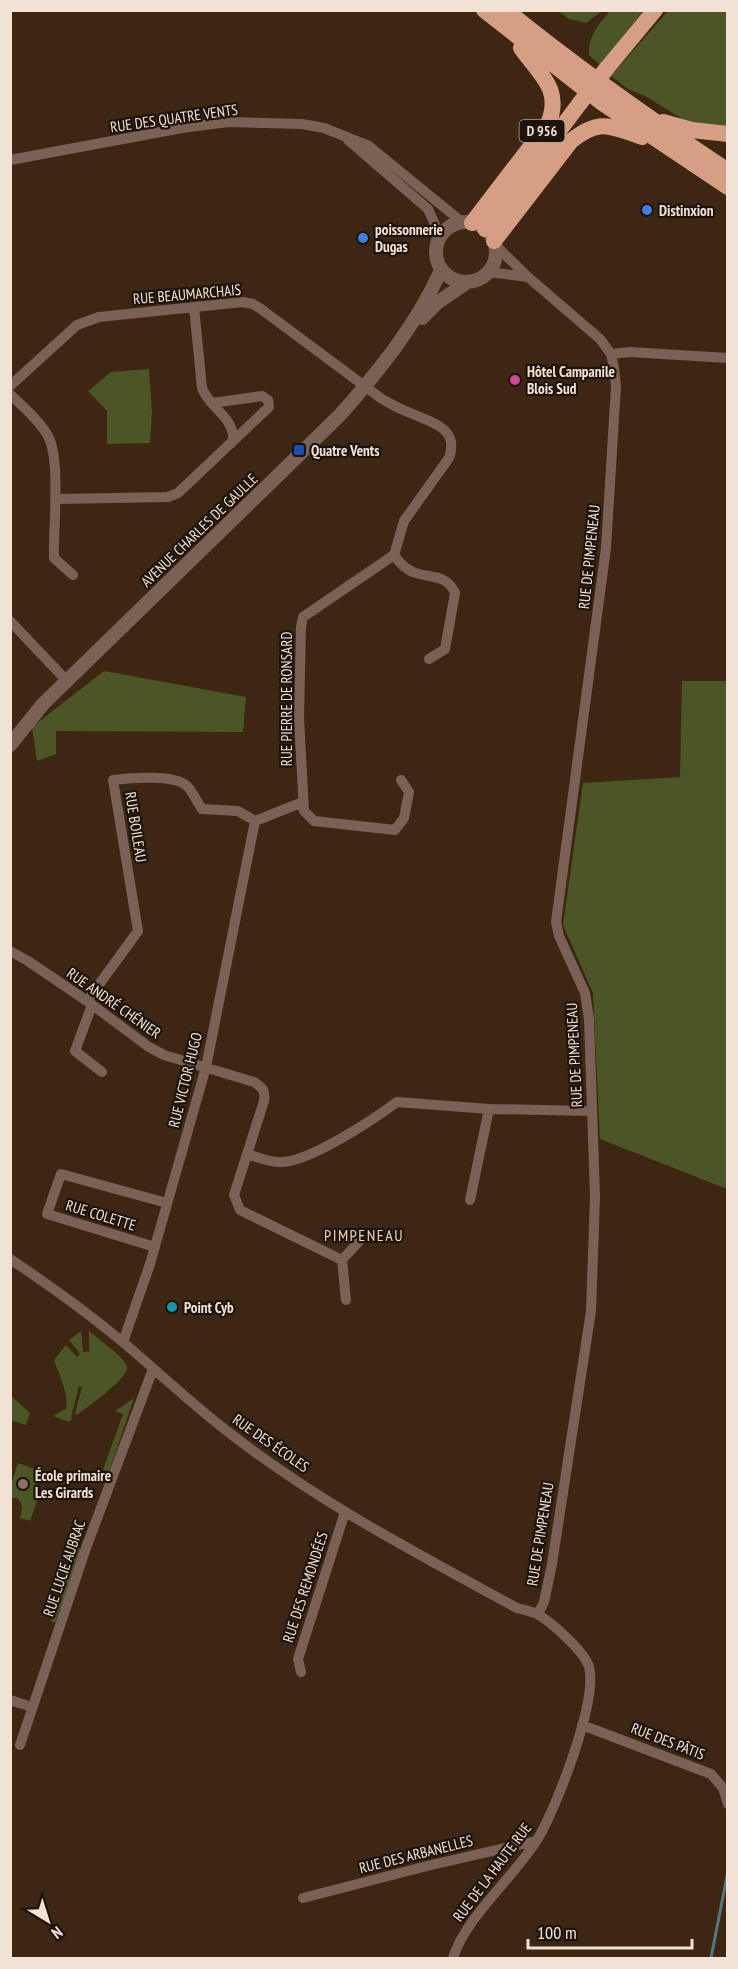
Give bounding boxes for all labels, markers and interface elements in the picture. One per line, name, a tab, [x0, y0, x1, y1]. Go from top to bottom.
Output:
street label: RUE DES QUATRE VENTS	[109, 100, 239, 136]
road number: D 956	[520, 120, 564, 142]
place label: Distinxion	[659, 201, 714, 220]
marker: Distinxion	[640, 203, 654, 217]
place label: poissonnerie Dugas	[375, 220, 443, 256]
marker: poissonnerie Dugas	[356, 231, 370, 245]
street label: RUE BEAUMARCHAIS	[132, 280, 242, 308]
place label: Hôtel Campanile Blois Sud	[527, 362, 615, 398]
marker: Hôtel Campanile Blois Sud	[508, 373, 522, 387]
place label: Quatre Vents	[311, 441, 379, 460]
marker: Quatre Vents	[292, 443, 306, 457]
street label: AVENUE CHARLES DE GAULLE	[136, 469, 262, 591]
street label: RUE DE PIMPENEAU	[574, 504, 604, 610]
street label: RUE PIERRE DE RONSARD	[277, 632, 296, 766]
street label: RUE BOILEAU	[121, 790, 151, 864]
street label: RUE ANDRÉ CHÉNIER	[63, 963, 165, 1043]
street label: RUE DE PIMPENEAU	[562, 1002, 586, 1108]
street label: RUE VICTOR HUGO	[164, 1030, 206, 1130]
street label: RUE COLETTE	[64, 1195, 138, 1235]
district label: PIMPENEAU	[324, 1225, 404, 1245]
place label: Point Cyb	[184, 1298, 234, 1317]
marker: Point Cyb	[165, 1300, 179, 1314]
street label: RUE DES ÉCOLES	[229, 1410, 313, 1476]
place label: École primaire Les Girards	[35, 1466, 111, 1502]
marker: École primaire Les Girards	[16, 1477, 30, 1491]
street label: RUE DE PIMPENEAU	[522, 1481, 558, 1587]
street label: RUE LUCIE AUBRAC	[39, 1517, 89, 1619]
street label: RUE DES REMONDÉES	[278, 1529, 332, 1645]
street label: RUE DES PÂTIS	[628, 1718, 708, 1764]
street label: RUE DE LA HAUTE RUE	[449, 1819, 535, 1925]
street label: RUE DES ARBANELLES	[357, 1831, 475, 1877]
north arrow	[18, 1891, 78, 1951]
scale bar	[528, 1912, 692, 1950]
text: 100 m	[537, 1921, 577, 1944]
text: N	[48, 1922, 67, 1943]

